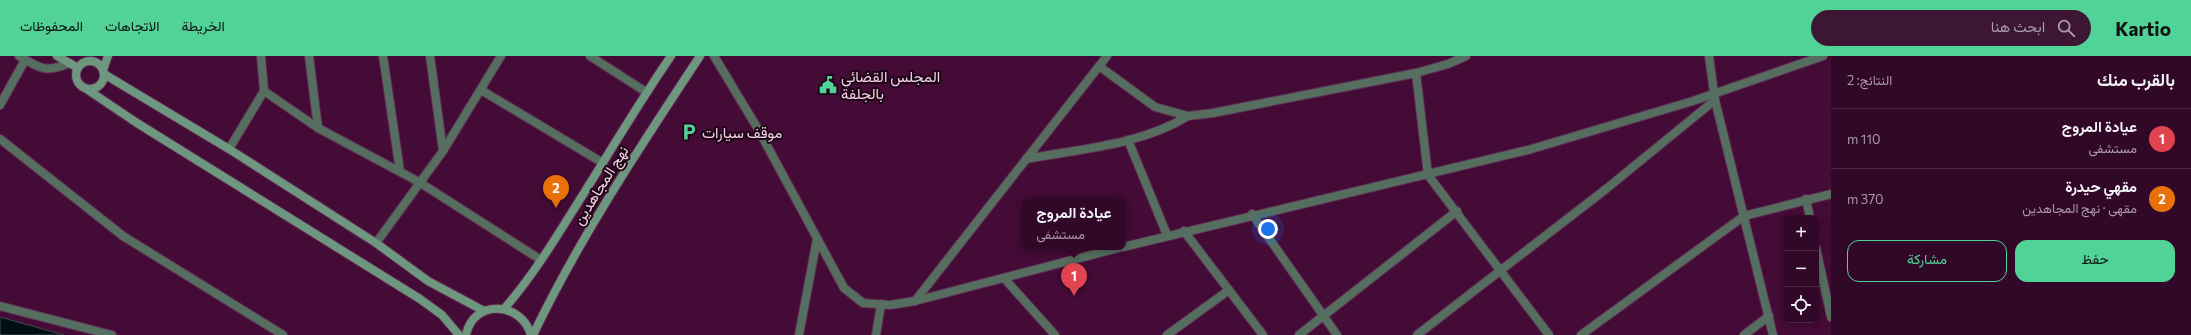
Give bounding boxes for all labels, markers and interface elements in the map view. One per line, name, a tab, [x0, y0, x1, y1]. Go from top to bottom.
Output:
search box	[1811, 10, 2091, 46]
text: المحفوظات	[20, 17, 83, 34]
text: الاتجاهات	[105, 17, 159, 34]
text: الخريطة	[181, 17, 225, 34]
text: ابحث هنا	[1991, 17, 2045, 35]
icon: search	[2055, 17, 2077, 39]
text: Kartio	[2115, 17, 2171, 40]
place label: المجلس القضائي بالجلفة	[841, 67, 940, 103]
text: بالقرب منك	[2097, 69, 2175, 90]
text: النتائج: 2	[1847, 72, 1892, 88]
public building icon: المجلس القضائي بالجلفة	[818, 75, 838, 95]
text: عيادة المروج	[2062, 117, 2137, 135]
parking icon: موقف سيارات	[679, 122, 699, 142]
place label: موقف سيارات	[702, 123, 782, 142]
text: 110 m	[1847, 131, 1880, 147]
text: 1	[2159, 131, 2165, 147]
text: مستشفى	[2089, 140, 2137, 156]
street label: نهج المجاهدين	[569, 142, 634, 229]
pin: 2	[543, 175, 569, 208]
text: مقهي حيدرة	[2065, 177, 2137, 195]
text: 370 m	[1847, 191, 1884, 207]
text: 2	[2158, 191, 2166, 207]
popup	[1022, 198, 1126, 250]
text: مقهى · نهج المجاهدين	[2022, 200, 2137, 216]
text: عيادة المروج	[1036, 203, 1112, 221]
map controls	[1783, 215, 1819, 323]
button: +	[1783, 215, 1819, 251]
your location	[1258, 219, 1278, 239]
text: مستشفى	[1036, 226, 1085, 242]
button: مشاركة	[1847, 240, 2007, 282]
button: حفظ	[2015, 240, 2175, 282]
button: −	[1783, 251, 1819, 287]
pin: 1	[1061, 263, 1087, 296]
button: locate	[1783, 287, 1819, 323]

